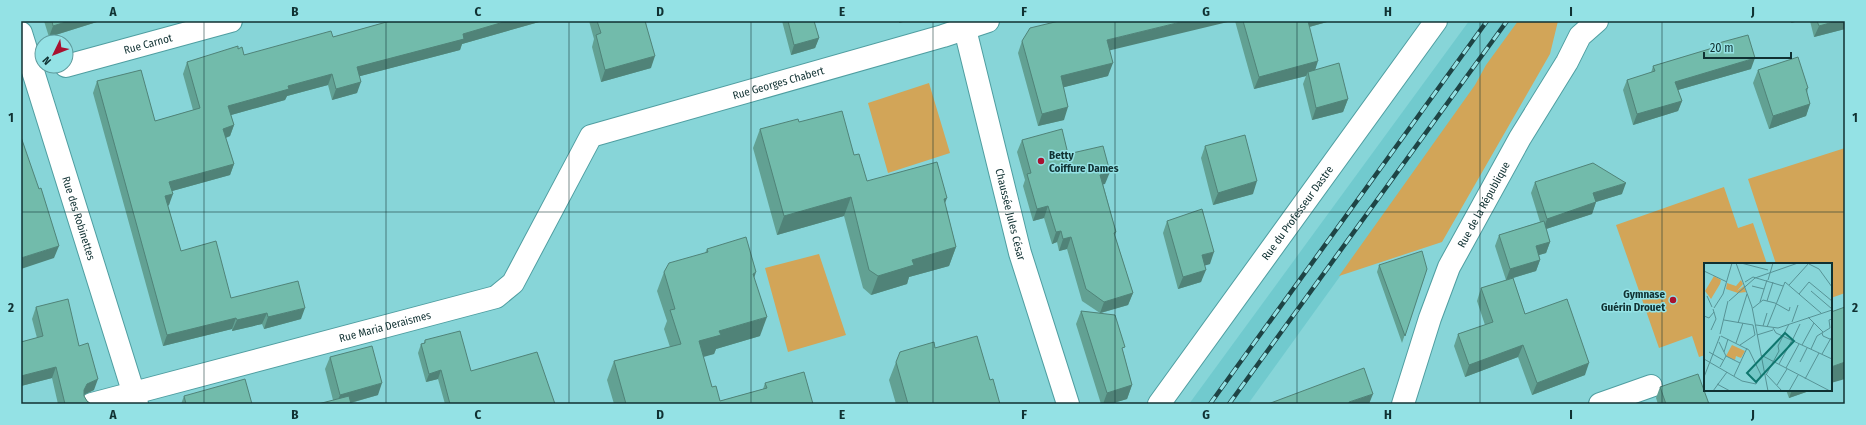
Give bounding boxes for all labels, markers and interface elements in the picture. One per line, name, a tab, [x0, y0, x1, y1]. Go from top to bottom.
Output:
text: A	[108, 4, 117, 19]
text: B	[291, 4, 299, 19]
text: C	[475, 4, 482, 19]
text: D	[656, 4, 664, 19]
text: E	[839, 4, 845, 19]
text: F	[1021, 4, 1027, 19]
text: G	[1202, 4, 1210, 19]
text: H	[1384, 4, 1392, 19]
text: I	[1569, 4, 1573, 19]
text: J	[1750, 4, 1755, 19]
street label: Rue Carnot	[122, 31, 174, 56]
north arrow	[34, 34, 74, 74]
scale bar	[1704, 34, 1791, 60]
text: 20 m	[1710, 41, 1734, 55]
text: N	[40, 54, 54, 67]
street label: Rue Georges Chabert	[731, 64, 826, 102]
text: 1	[8, 110, 14, 125]
text: 1	[1852, 110, 1858, 125]
place label: Betty Coiffure Dames	[1049, 149, 1119, 175]
marker: Betty Coiffure Dames	[1036, 156, 1046, 166]
street label: Rue de la République	[1455, 159, 1512, 250]
street label: Rue du Professeur Dastre	[1259, 163, 1336, 263]
street label: Chaussée Jules César	[993, 167, 1028, 262]
street label: Rue des Robinettes	[60, 175, 98, 262]
inset map	[1704, 263, 1832, 391]
place label: Gymnase Guérin Drouet	[1601, 288, 1665, 314]
marker: Gymnase Guérin Drouet	[1668, 295, 1678, 305]
text: 2	[7, 300, 14, 315]
text: 2	[1851, 300, 1858, 315]
street label: Rue Maria Deraismes	[338, 308, 433, 345]
text: A	[108, 407, 117, 422]
text: B	[291, 407, 299, 422]
text: C	[475, 407, 482, 422]
text: D	[656, 407, 664, 422]
text: E	[839, 407, 845, 422]
text: F	[1021, 407, 1027, 422]
text: G	[1202, 407, 1210, 422]
text: H	[1384, 407, 1392, 422]
text: I	[1569, 407, 1573, 422]
text: J	[1750, 407, 1755, 422]

